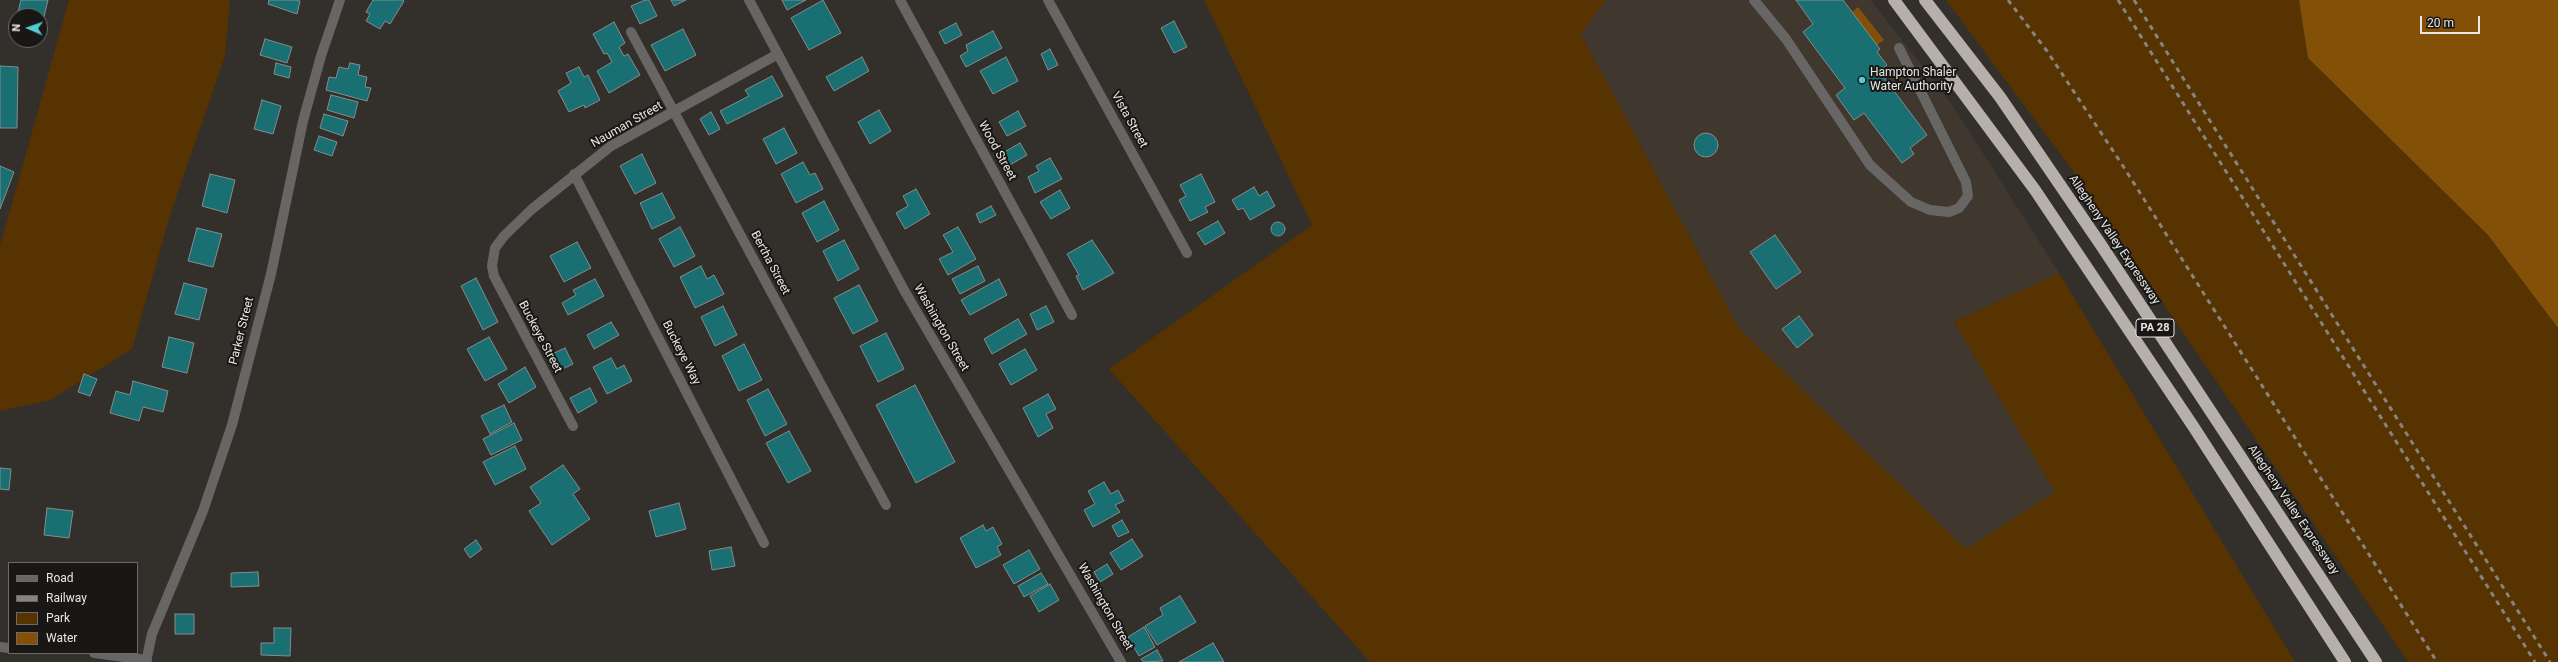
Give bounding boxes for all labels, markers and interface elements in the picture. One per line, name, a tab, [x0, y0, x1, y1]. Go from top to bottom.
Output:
north arrow	[8, 8, 48, 48]
scale bar	[2422, 8, 2482, 34]
text: 20 m	[2427, 16, 2454, 30]
text: N	[10, 23, 23, 32]
place label: Hampton Shaler Water Authority	[1870, 66, 1956, 94]
marker: Hampton Shaler Water Authority	[1857, 75, 1867, 85]
street label: Vista Street	[1108, 89, 1150, 151]
street label: Nauman Street	[589, 99, 665, 151]
street label: Wood Street	[975, 119, 1019, 183]
street label: Allegheny Valley Expressway	[2065, 173, 2163, 307]
street label: Bertha Street	[747, 229, 793, 297]
street label: Washington Street	[910, 282, 972, 374]
street label: Parker Street	[227, 296, 257, 366]
street label: Buckeye Street	[515, 299, 565, 375]
street label: Buckeye Way	[659, 318, 703, 388]
road number: PA 28	[2136, 319, 2174, 337]
street label: Allegheny Valley Expressway	[2244, 443, 2342, 577]
street label: Washington Street	[1074, 561, 1136, 653]
legend	[8, 562, 138, 654]
text: Road	[46, 571, 74, 585]
text: Railway	[46, 591, 87, 605]
text: Park	[46, 611, 70, 625]
text: Water	[46, 631, 77, 645]

